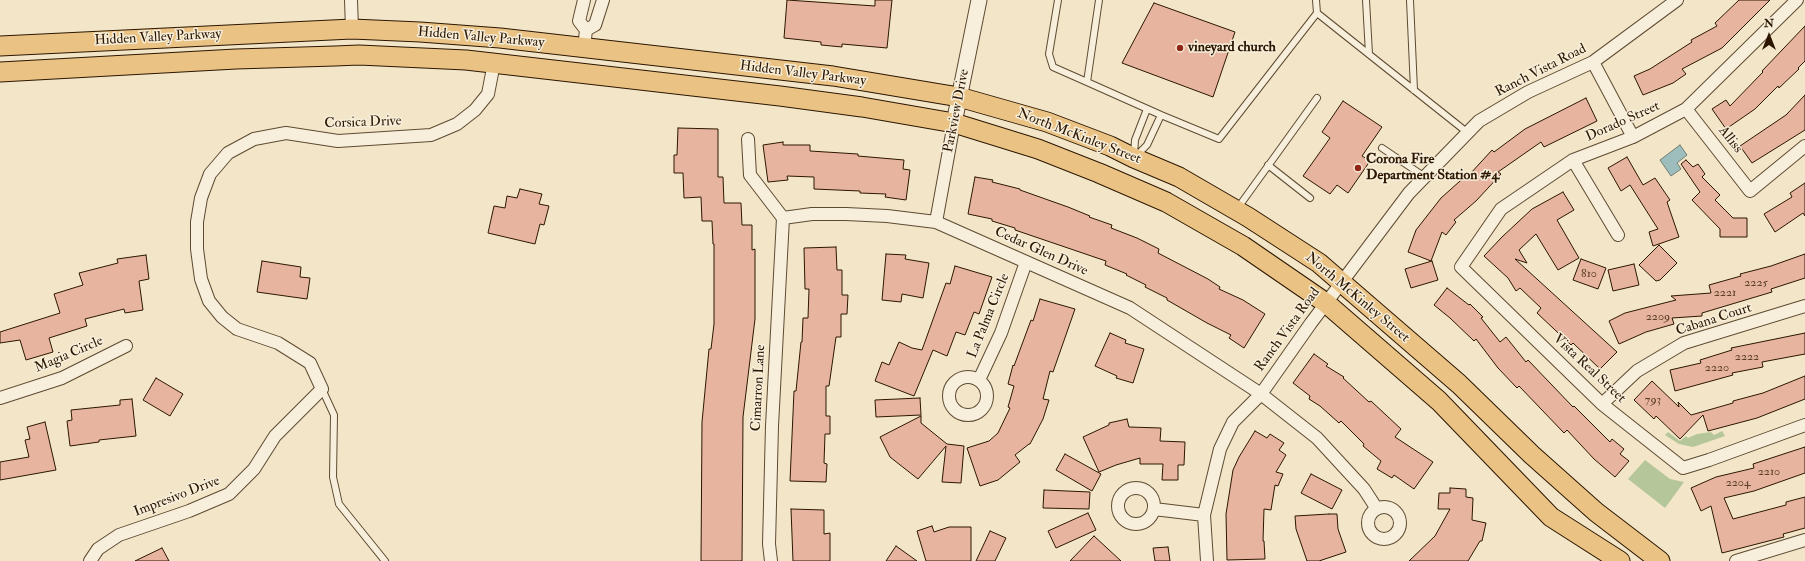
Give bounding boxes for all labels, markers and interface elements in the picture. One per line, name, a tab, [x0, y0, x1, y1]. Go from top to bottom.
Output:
north arrow	[1749, 16, 1789, 56]
text: N	[1764, 17, 1774, 30]
street label: Hidden Valley Parkway	[417, 24, 545, 52]
street label: Hidden Valley Parkway	[94, 26, 222, 50]
place label: vineyard church	[1188, 40, 1276, 56]
street label: Ranch Vista Road	[1493, 41, 1589, 101]
marker: vineyard church	[1175, 43, 1185, 53]
street label: Hidden Valley Parkway	[739, 58, 867, 90]
street label: Parkview Drive	[941, 68, 973, 154]
street label: Dorado Street	[1583, 98, 1663, 146]
street label: North McKinley Street	[1015, 106, 1143, 168]
street label: Corsica Drive	[324, 113, 402, 133]
street label: Alliss	[1714, 123, 1746, 157]
place label: Corona Fire Department Station #4	[1366, 152, 1499, 184]
marker: Corona Fire Department Station #4	[1353, 163, 1363, 173]
street label: Cedar Glen Drive	[992, 224, 1090, 280]
street label: North McKinley Street	[1301, 250, 1413, 346]
house number: 810	[1581, 267, 1597, 281]
street label: La Palma Circle	[964, 271, 1014, 361]
house number: 2225	[1744, 276, 1768, 290]
street label: Ranch Vista Road	[1252, 285, 1324, 375]
house number: 2221	[1714, 286, 1736, 300]
street label: Cabana Court	[1674, 300, 1754, 340]
house number: 2209	[1646, 310, 1670, 324]
street label: Vista Real Street	[1549, 331, 1629, 407]
street label: Magia Circle	[32, 333, 106, 377]
street label: Cimarron Lane	[748, 344, 770, 432]
house number: 2222	[1735, 350, 1759, 364]
house number: 2220	[1705, 361, 1729, 375]
house number: 793	[1645, 393, 1661, 407]
house number: 2210	[1758, 465, 1780, 479]
street label: Impresivo Drive	[132, 473, 222, 521]
house number: 2204	[1726, 476, 1750, 490]

